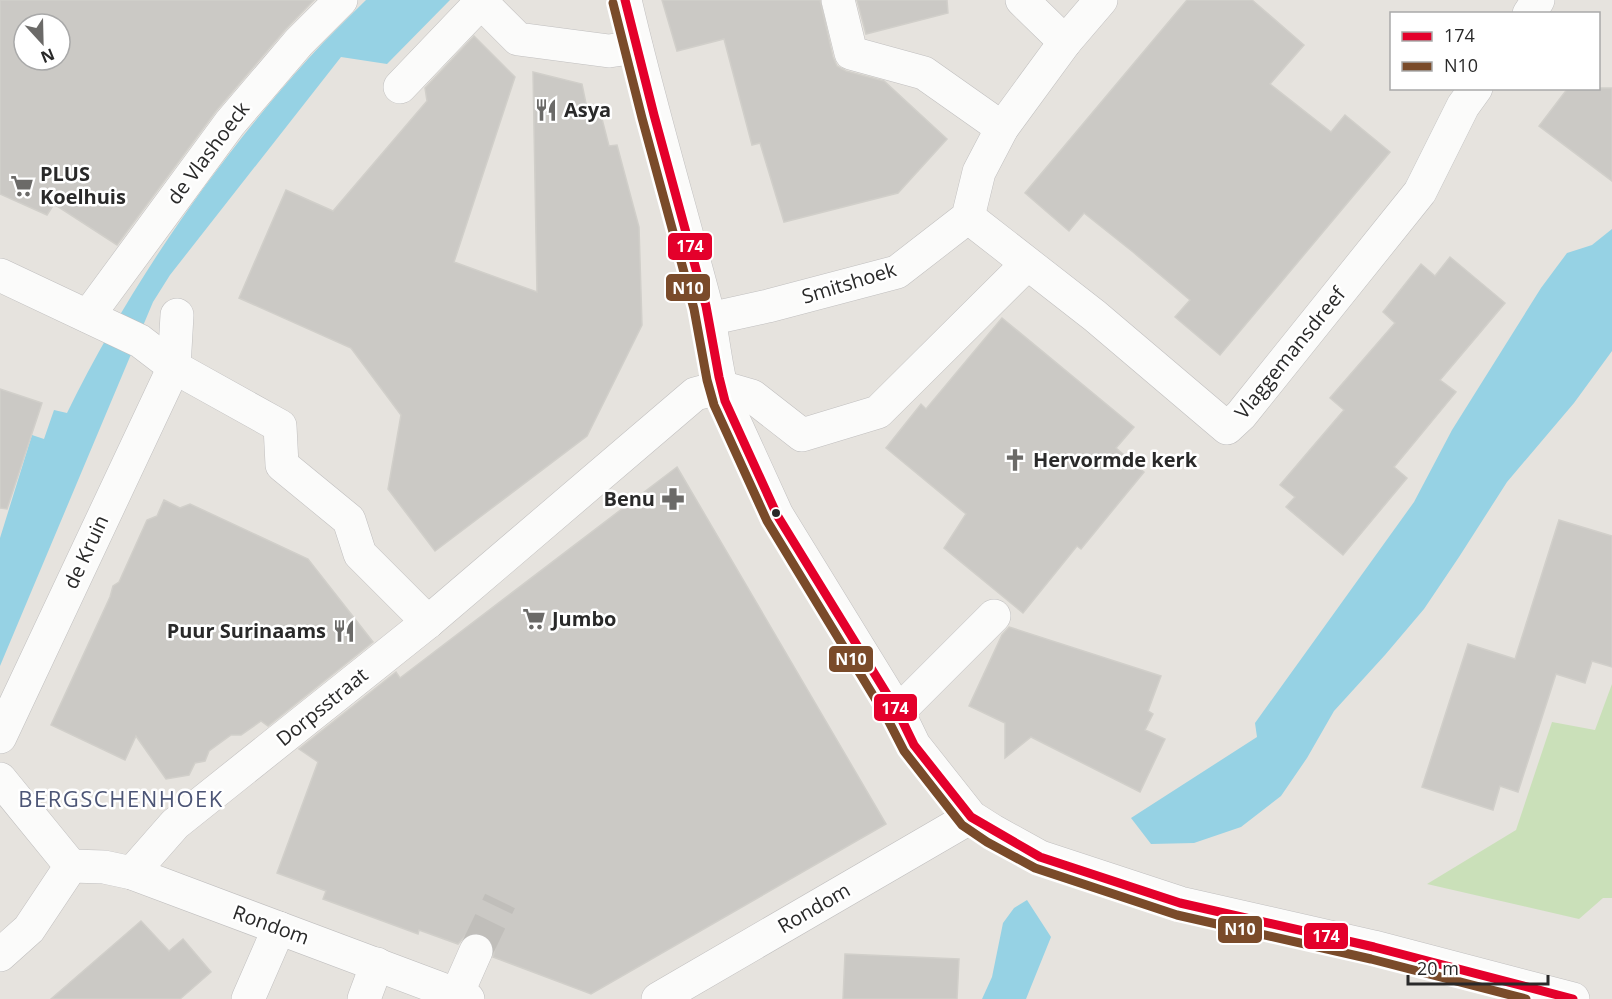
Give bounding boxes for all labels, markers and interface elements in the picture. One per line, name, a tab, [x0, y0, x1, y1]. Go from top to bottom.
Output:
north arrow	[12, 12, 72, 72]
legend	[1390, 12, 1600, 90]
text: 174	[1444, 23, 1475, 47]
text: N	[37, 43, 58, 69]
text: N10	[1444, 53, 1478, 77]
street label: de Vlashoeck	[160, 96, 255, 210]
place label: Asya	[564, 96, 611, 123]
restaurant icon: Asya	[533, 97, 559, 123]
place label: PLUS Koelhuis	[40, 160, 126, 210]
supermarket icon: PLUS Koelhuis	[9, 173, 35, 199]
line badge: 174	[667, 232, 713, 261]
text: 174	[676, 235, 704, 257]
street label: Smitshoek	[798, 255, 900, 310]
line badge: N10	[665, 273, 711, 302]
text: N10	[672, 277, 704, 299]
street label: Vlaggemansdreef	[1228, 280, 1352, 424]
place label: Hervormde kerk	[1033, 446, 1198, 473]
church icon: Hervormde kerk	[1002, 447, 1028, 473]
place label: Benu	[603, 485, 655, 512]
pharmacy icon: Benu	[660, 486, 686, 512]
unlabelled marker	[770, 507, 782, 519]
street label: de Kruin	[57, 510, 114, 593]
place label: Jumbo	[550, 605, 616, 632]
supermarket icon: Jumbo	[521, 606, 547, 632]
place label: Puur Surinaams	[167, 617, 326, 644]
restaurant icon: Puur Surinaams	[331, 618, 357, 644]
line badge: N10	[828, 645, 874, 673]
text: N10	[835, 648, 867, 670]
street label: Dorpsstraat	[270, 661, 373, 752]
line badge: 174	[873, 693, 918, 722]
text: 174	[881, 697, 909, 719]
district label: BERGSCHENHOEK	[18, 783, 224, 813]
street label: Rondom	[773, 876, 855, 939]
street label: Rondom	[229, 898, 313, 951]
line badge: N10	[1217, 915, 1263, 944]
text: N10	[1224, 918, 1256, 940]
line badge: 174	[1303, 922, 1349, 950]
text: 174	[1312, 925, 1340, 947]
scale bar	[1408, 948, 1548, 986]
text: 20 m	[1417, 956, 1459, 980]

